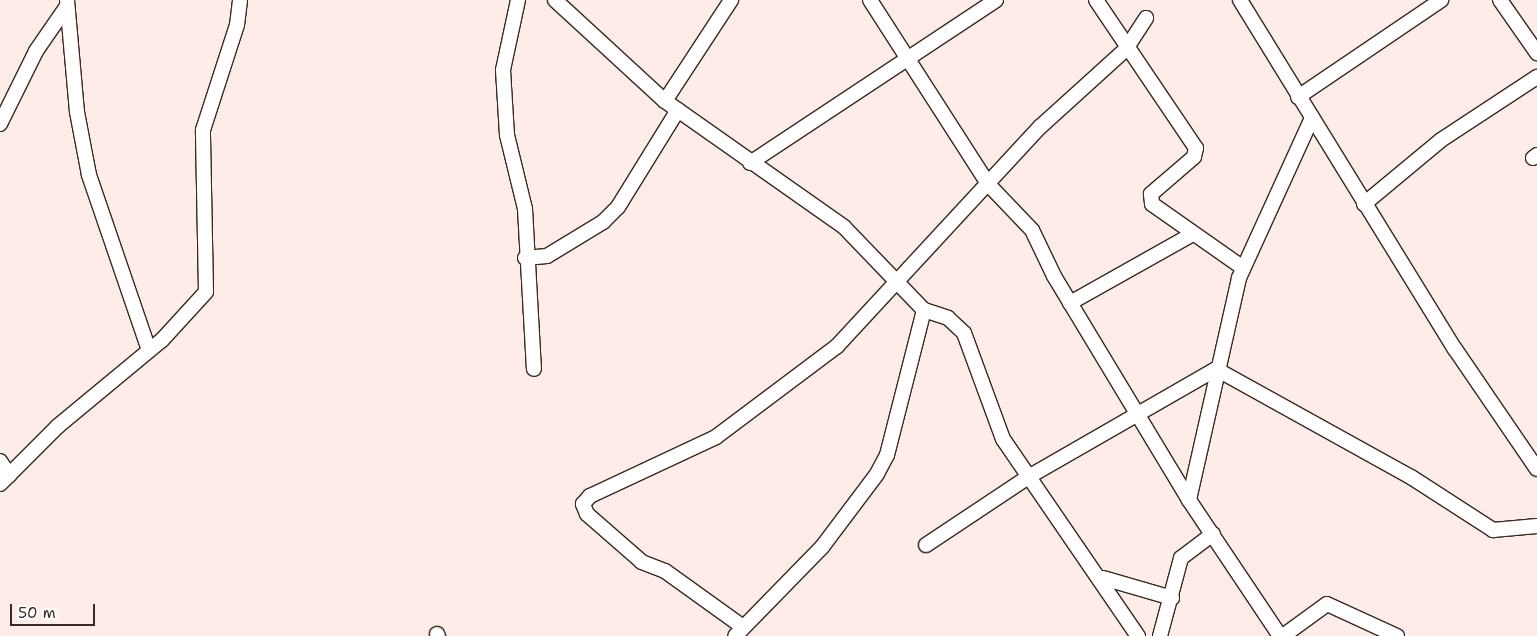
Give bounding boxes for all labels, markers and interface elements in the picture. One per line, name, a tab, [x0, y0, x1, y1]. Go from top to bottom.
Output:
scale bar	[12, 594, 98, 626]
text: 50 m	[18, 603, 56, 623]

